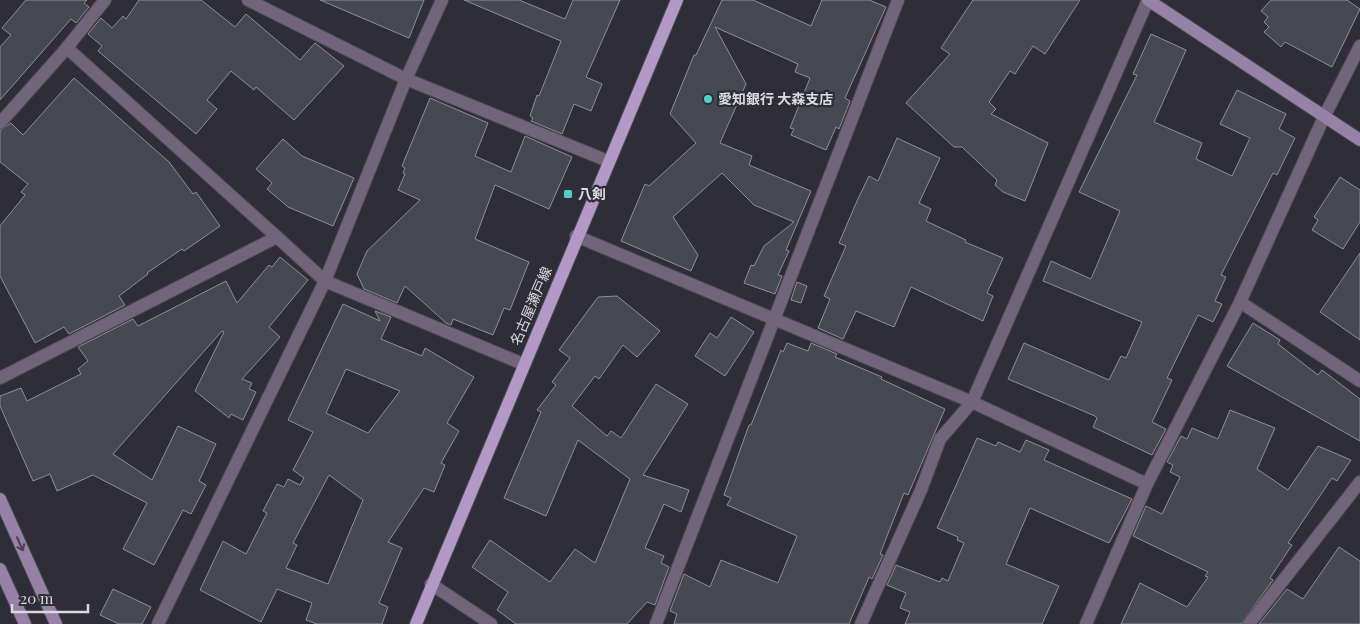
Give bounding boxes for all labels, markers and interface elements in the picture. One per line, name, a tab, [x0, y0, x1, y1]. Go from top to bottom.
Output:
place label: 愛知銀行 大森支店	[718, 89, 833, 108]
marker: 愛知銀行 大森支店	[702, 93, 714, 105]
place label: 八剣	[578, 184, 606, 203]
marker: 八剣	[562, 188, 574, 200]
street label: 名古屋瀬戸線	[505, 263, 556, 348]
one-way arrow	[16, 536, 25, 551]
scale bar	[12, 582, 89, 614]
text: 20 m	[20, 588, 54, 608]

